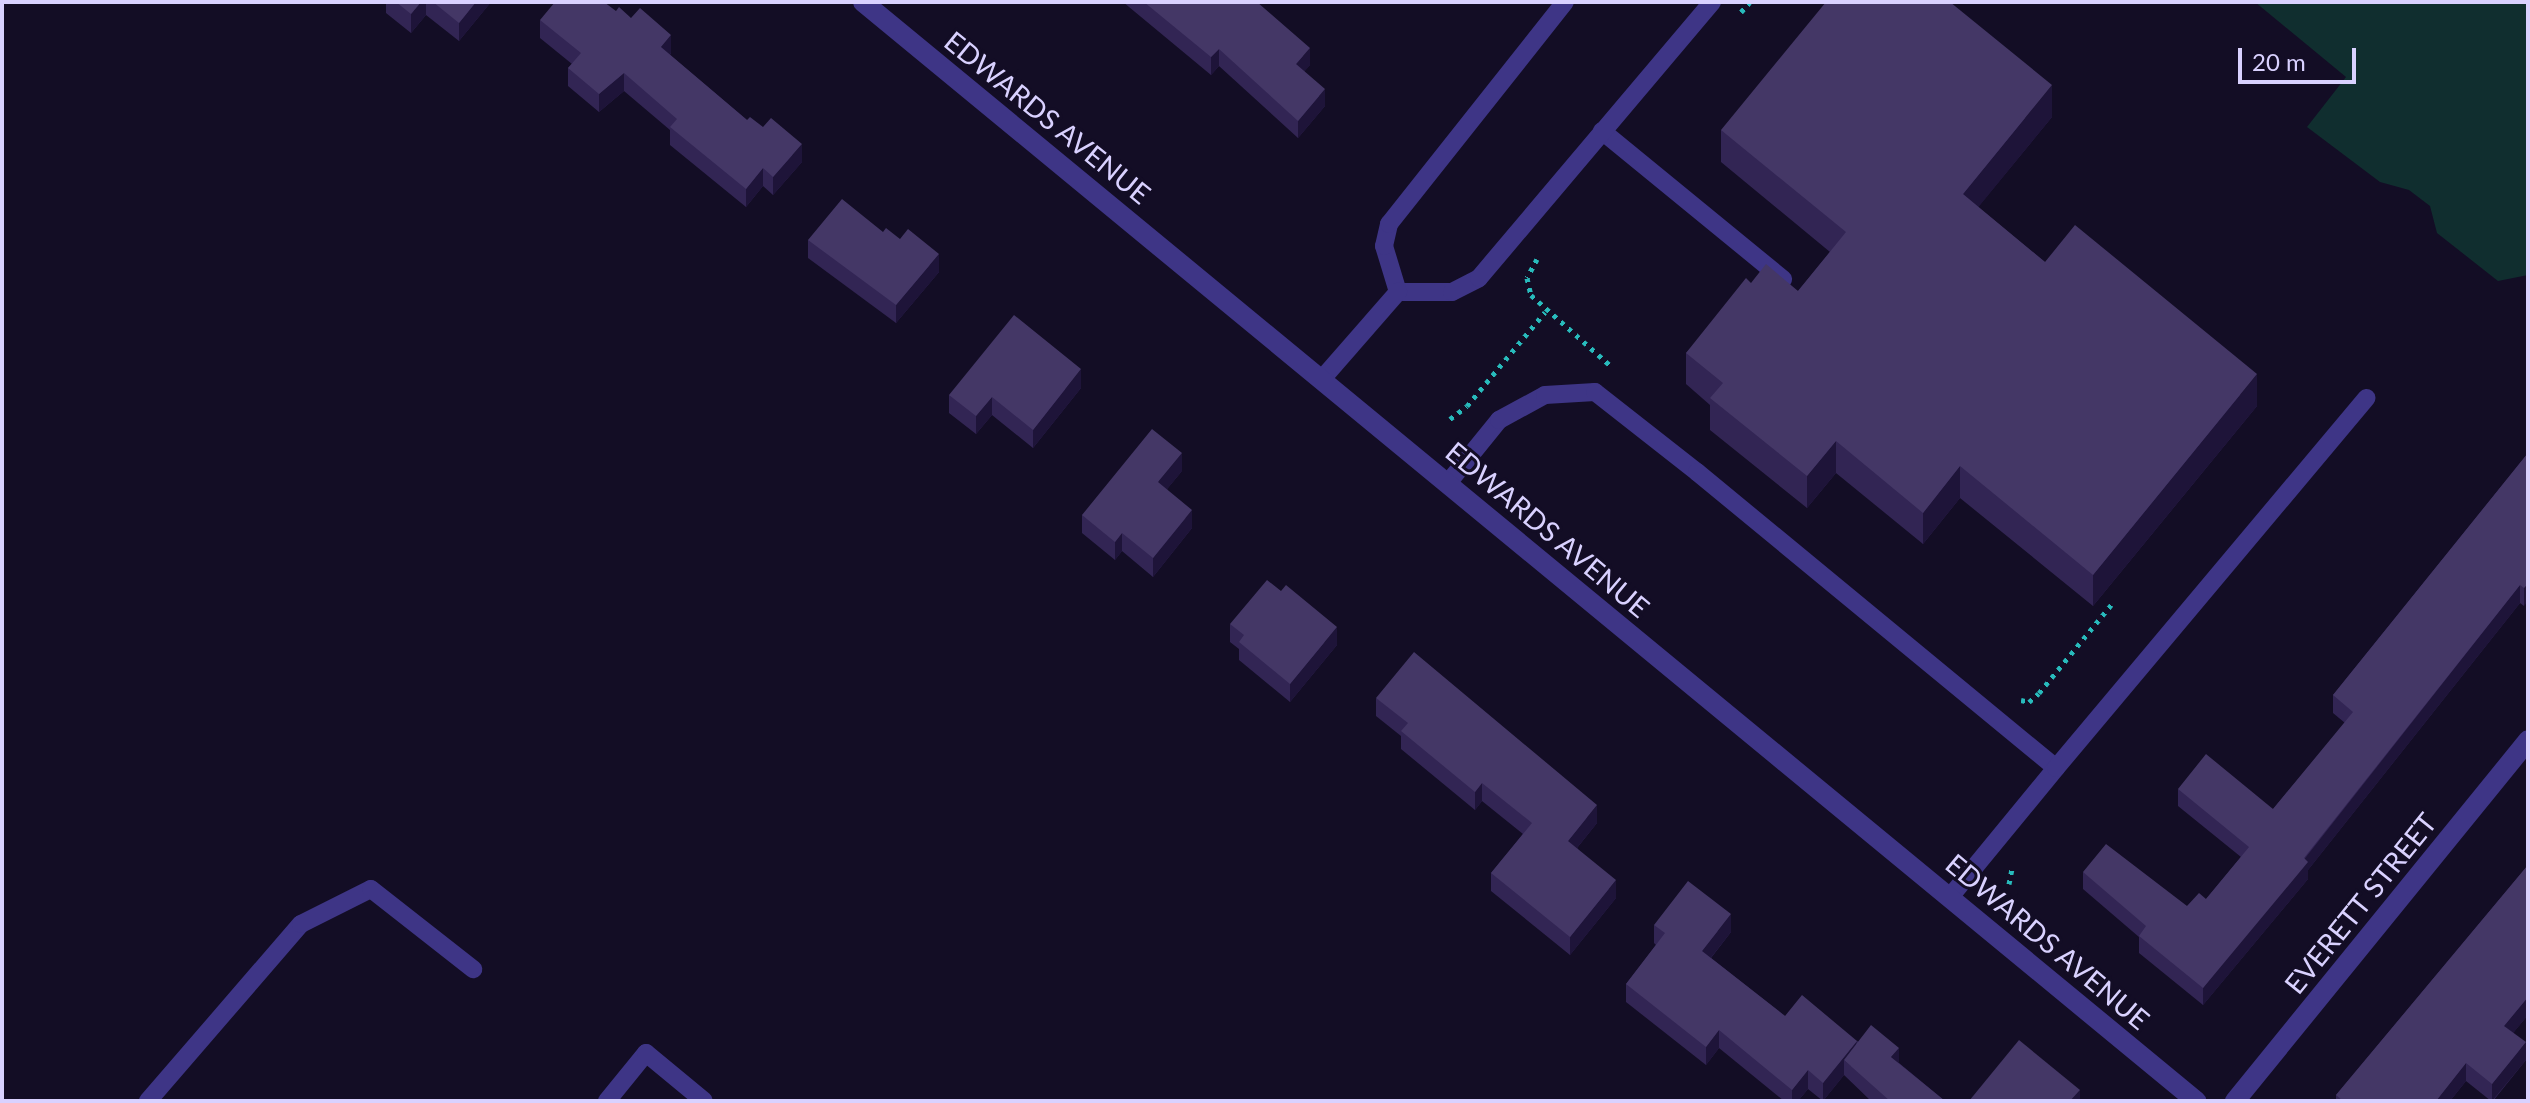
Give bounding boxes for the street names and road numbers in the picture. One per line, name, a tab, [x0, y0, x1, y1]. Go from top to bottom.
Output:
street label: EDWARDS AVENUE	[938, 23, 1158, 211]
street label: EDWARDS AVENUE	[1439, 434, 1657, 624]
street label: EVERETT STREET	[2277, 806, 2443, 1000]
street label: EDWARDS AVENUE	[1939, 846, 2157, 1036]

